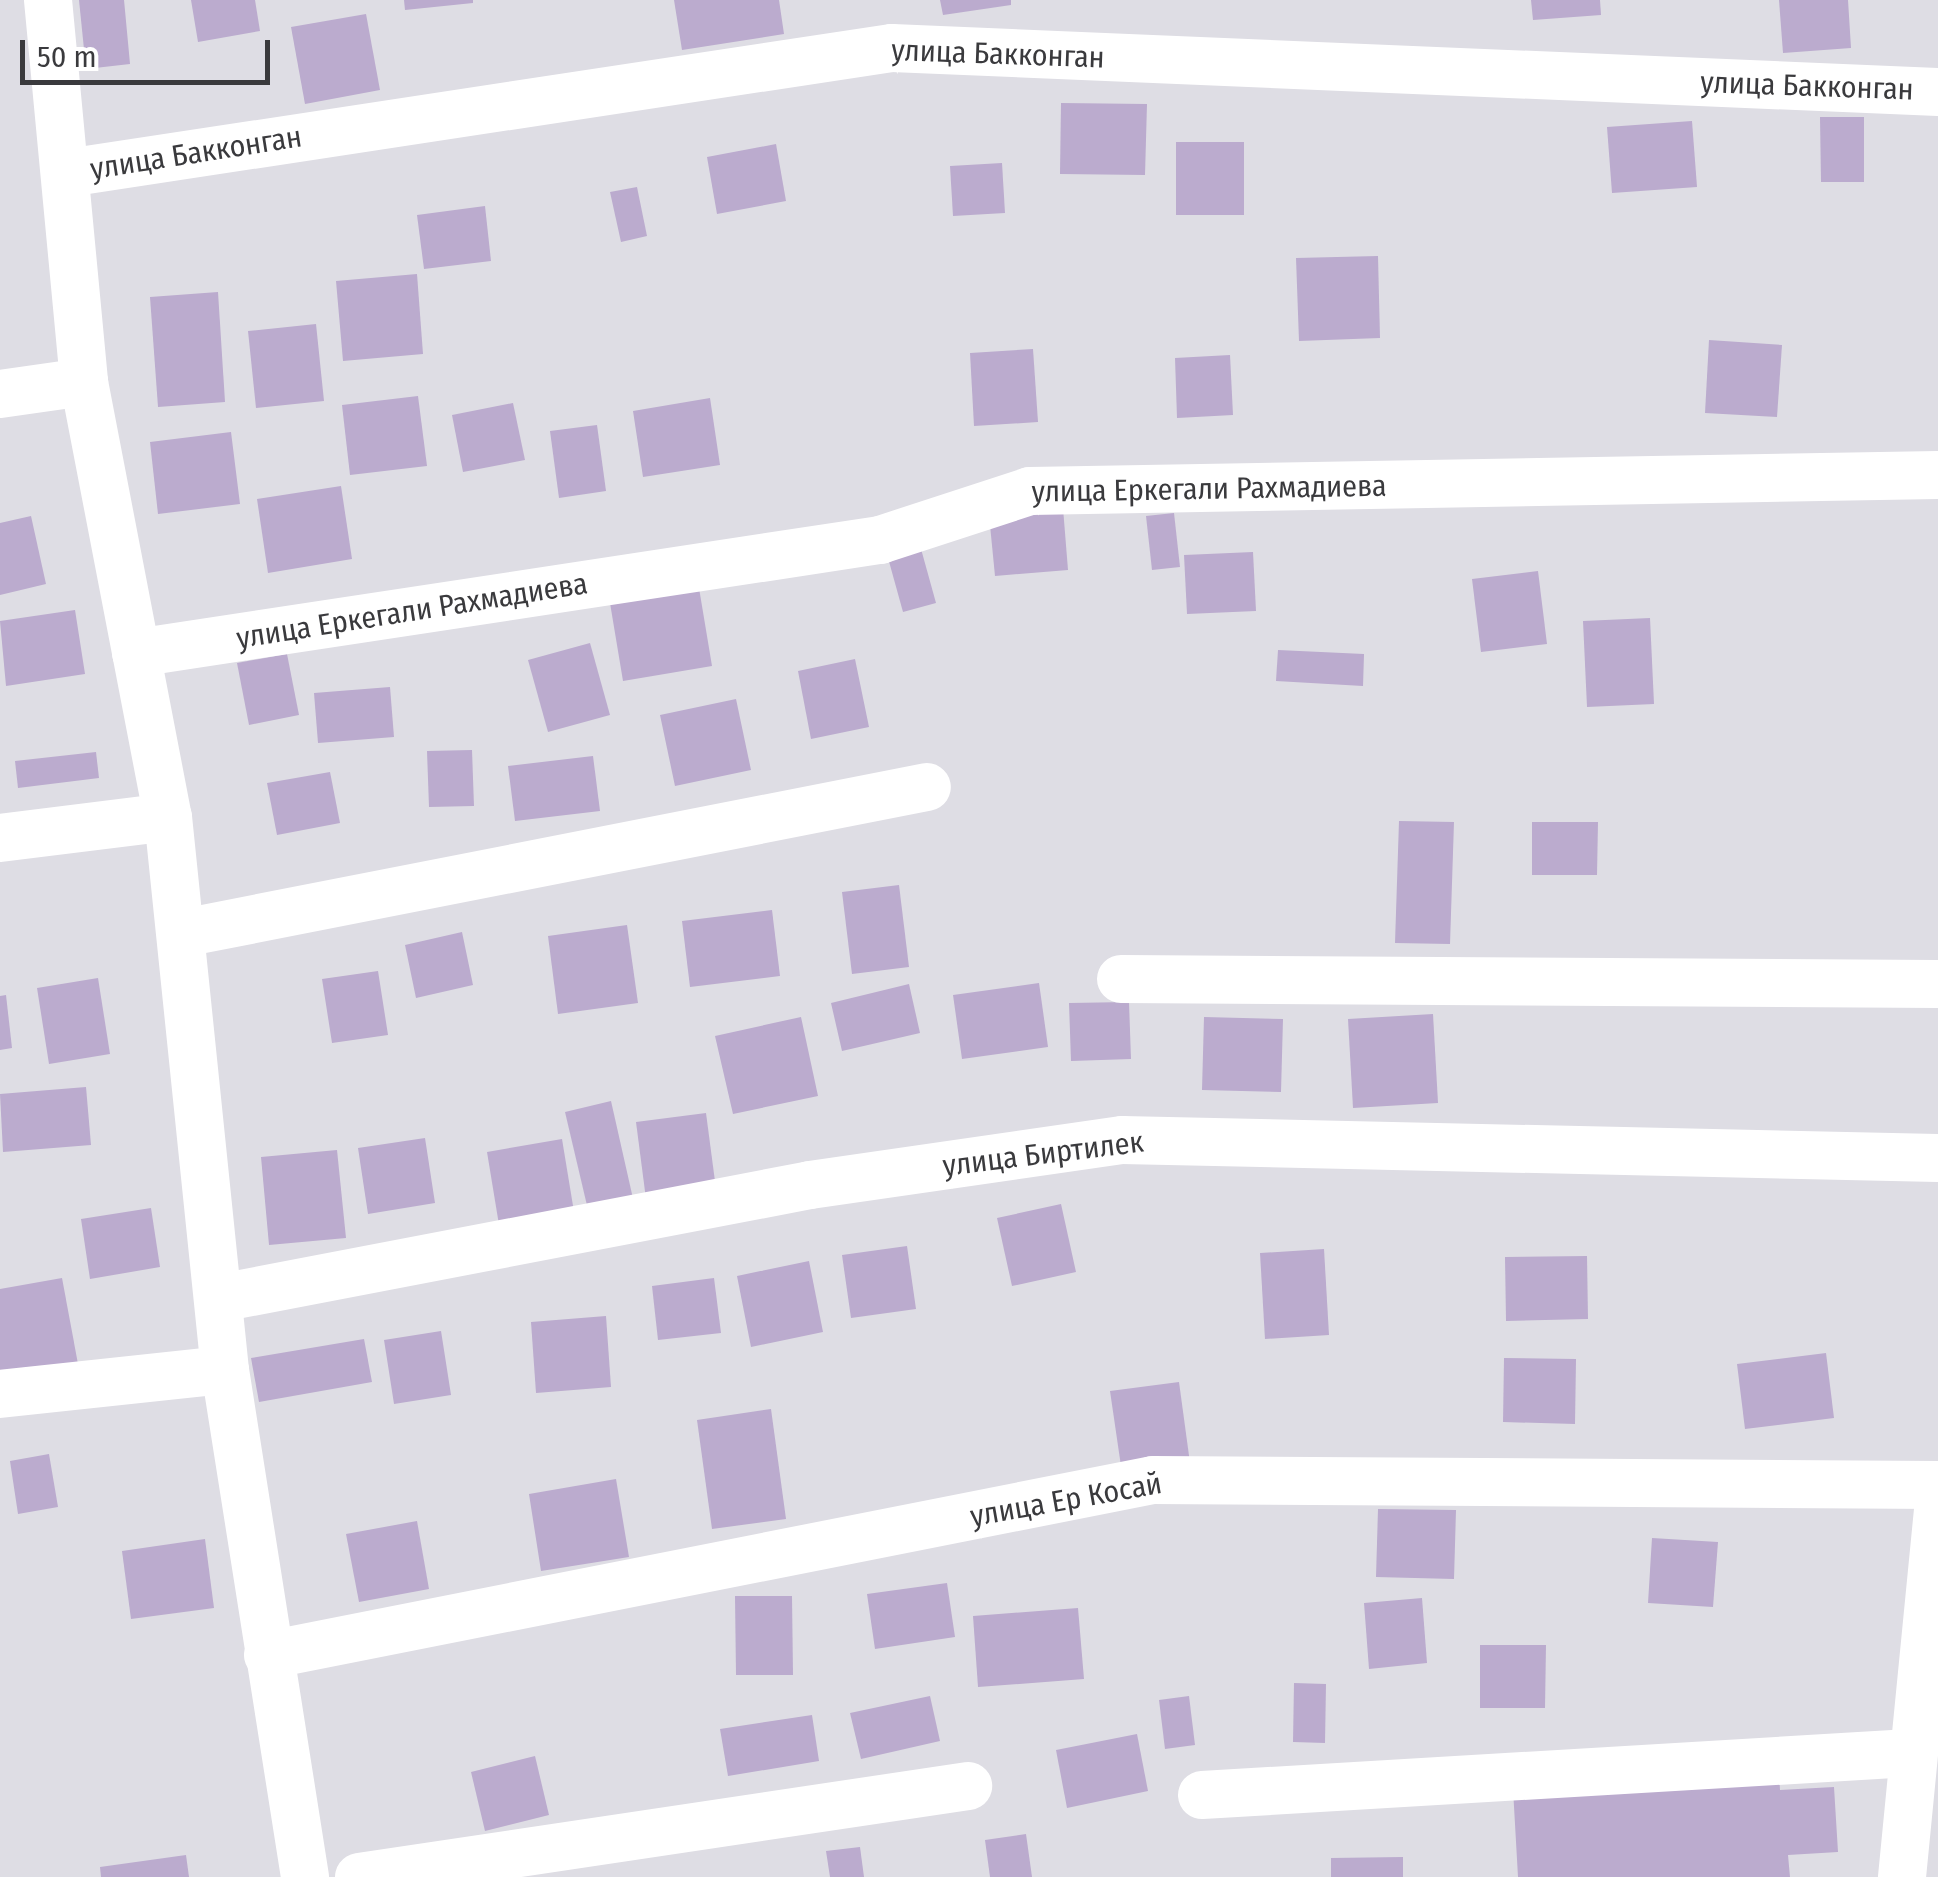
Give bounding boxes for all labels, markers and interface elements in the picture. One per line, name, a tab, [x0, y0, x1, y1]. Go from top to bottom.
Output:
scale bar	[25, 20, 275, 82]
street label: улица Бакконган	[891, 32, 1105, 76]
text: 50 m	[37, 39, 97, 75]
street label: улица Бакконган	[1700, 64, 1914, 108]
street label: улица Бакконган	[88, 119, 304, 187]
street label: улица Еркегали Рахмадиева	[1031, 468, 1387, 510]
street label: улица Еркегали Рахмадиева	[234, 565, 590, 657]
street label: улица Биртилек	[941, 1124, 1145, 1184]
street label: улица Ер Косай	[967, 1465, 1165, 1535]

